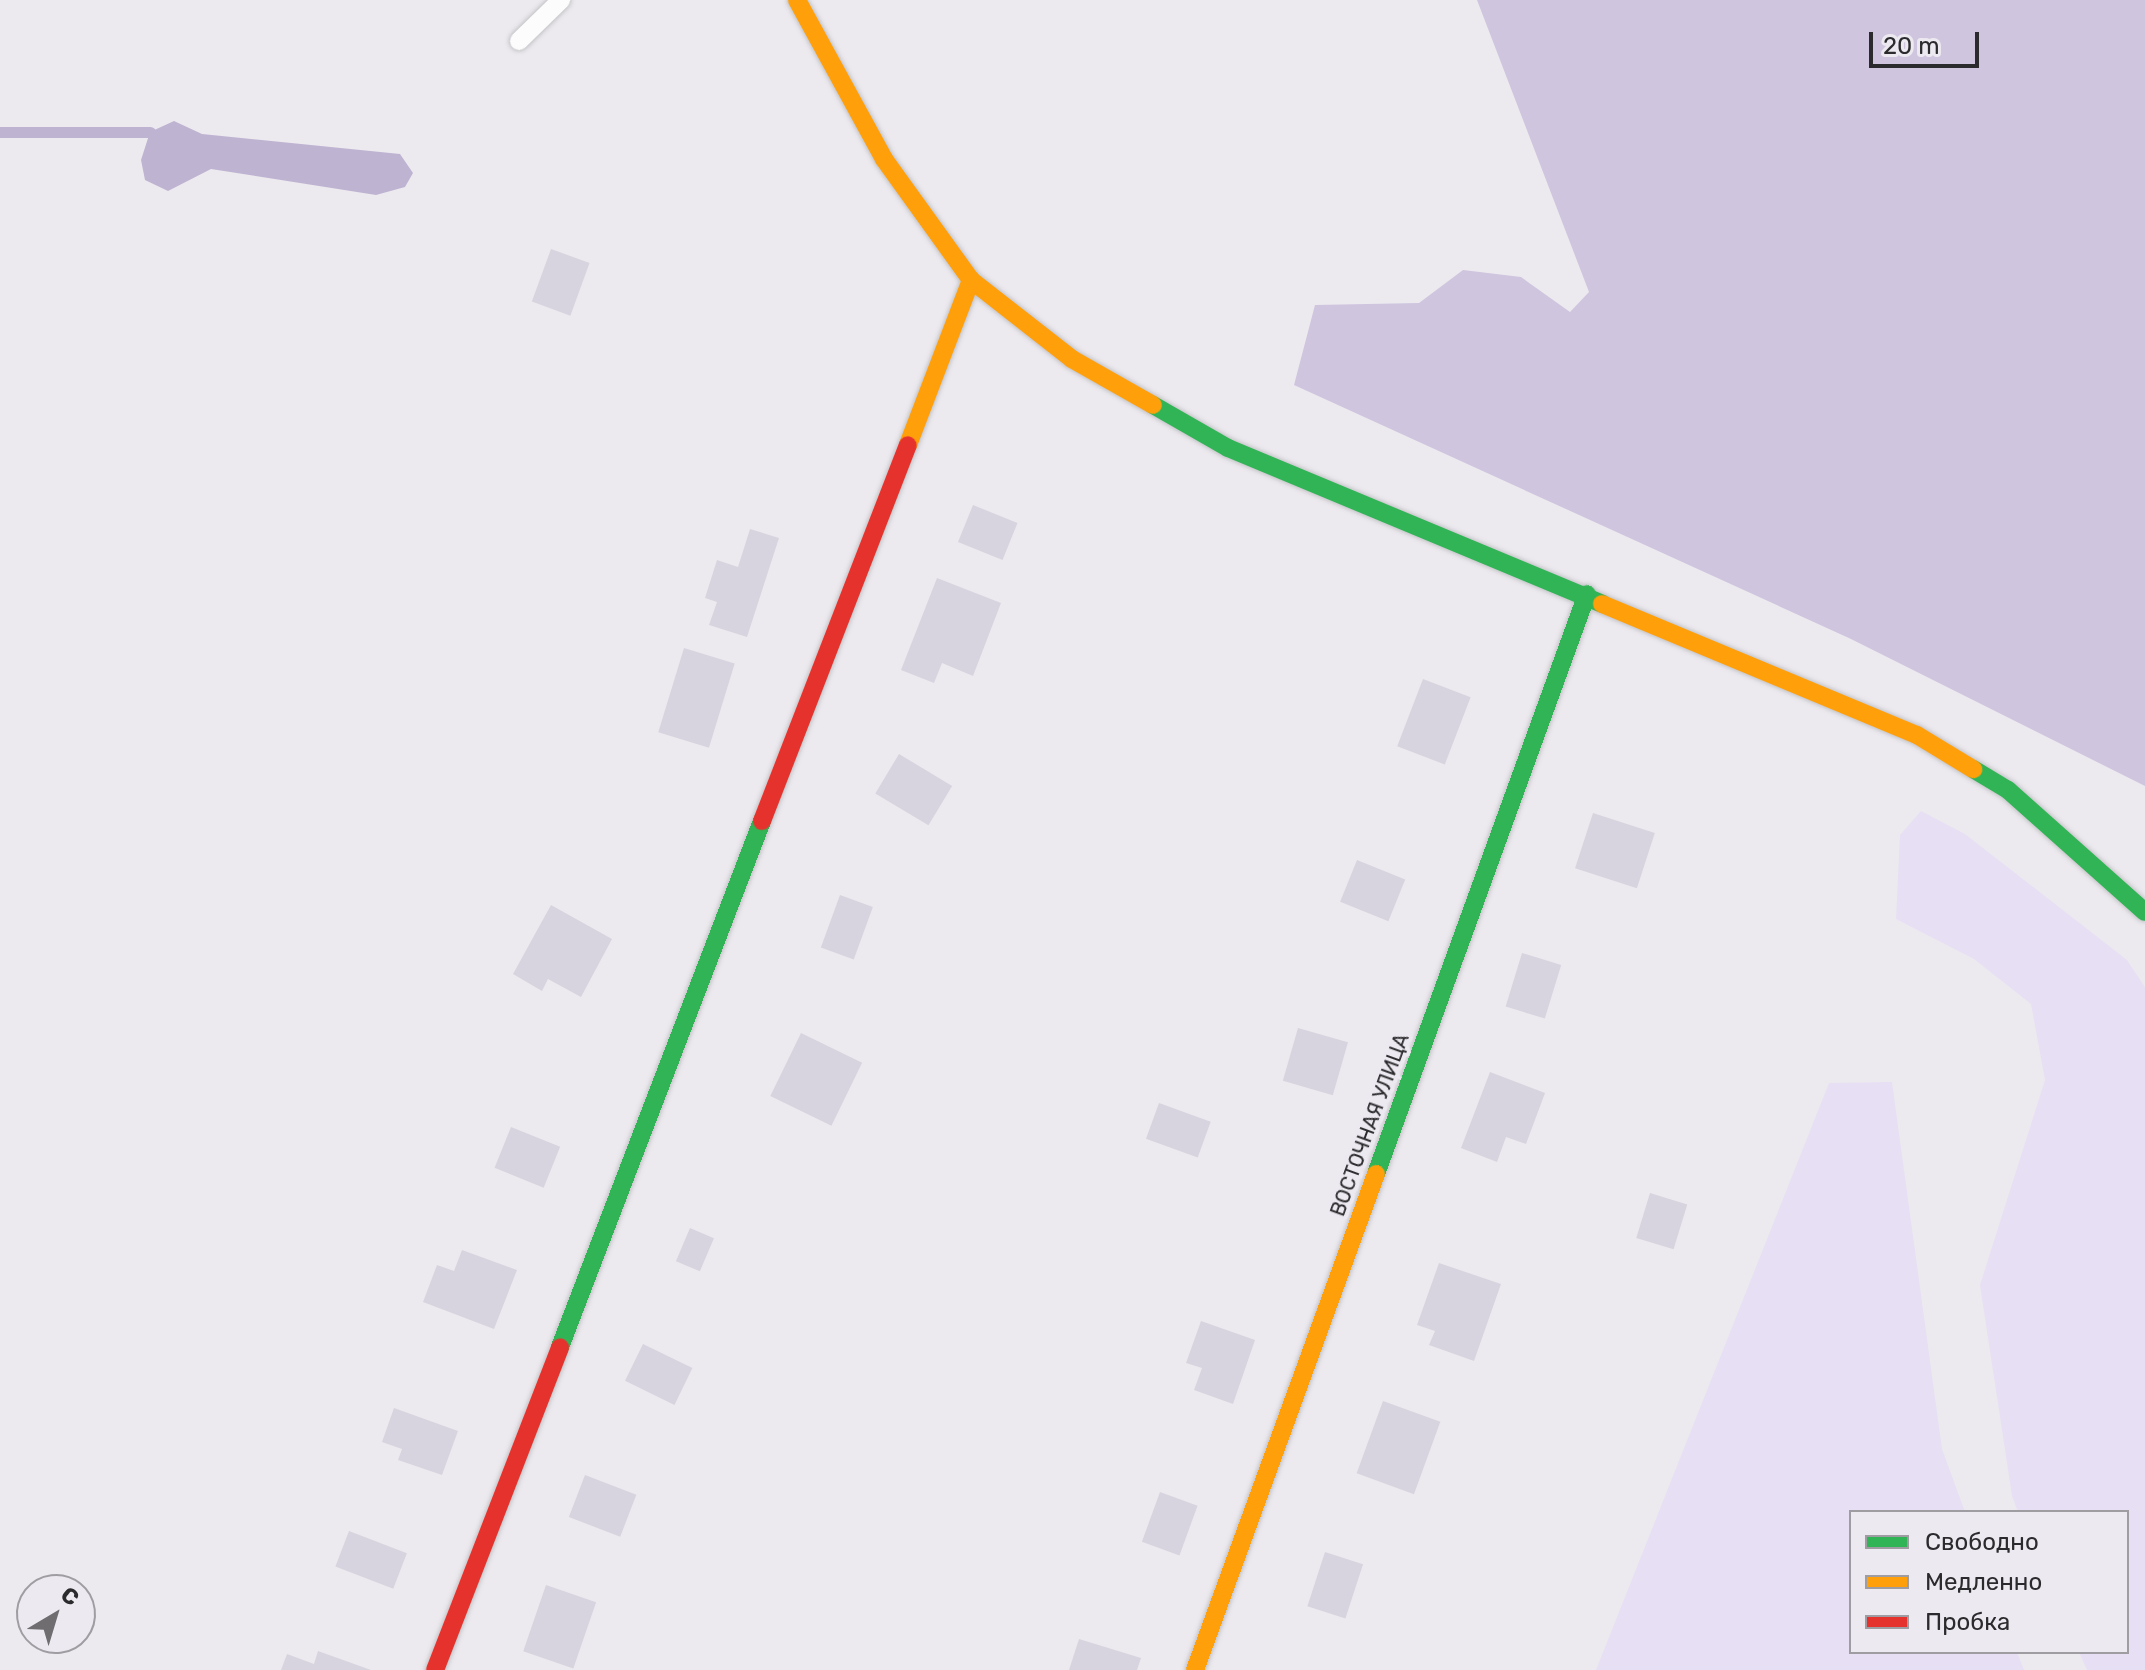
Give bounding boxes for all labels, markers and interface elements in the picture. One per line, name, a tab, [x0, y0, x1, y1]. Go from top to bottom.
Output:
scale bar	[1873, 16, 1983, 66]
text: 20 m	[1883, 32, 1940, 60]
street label: ВОСТОЧНАЯ УЛИЦА	[1326, 1031, 1414, 1219]
legend	[1849, 1510, 2129, 1654]
text: Свободно	[1925, 1528, 2039, 1556]
text: Медленно	[1925, 1568, 2042, 1596]
north arrow	[16, 1574, 96, 1654]
text: С	[55, 1581, 84, 1612]
text: Пробка	[1925, 1608, 2010, 1636]

